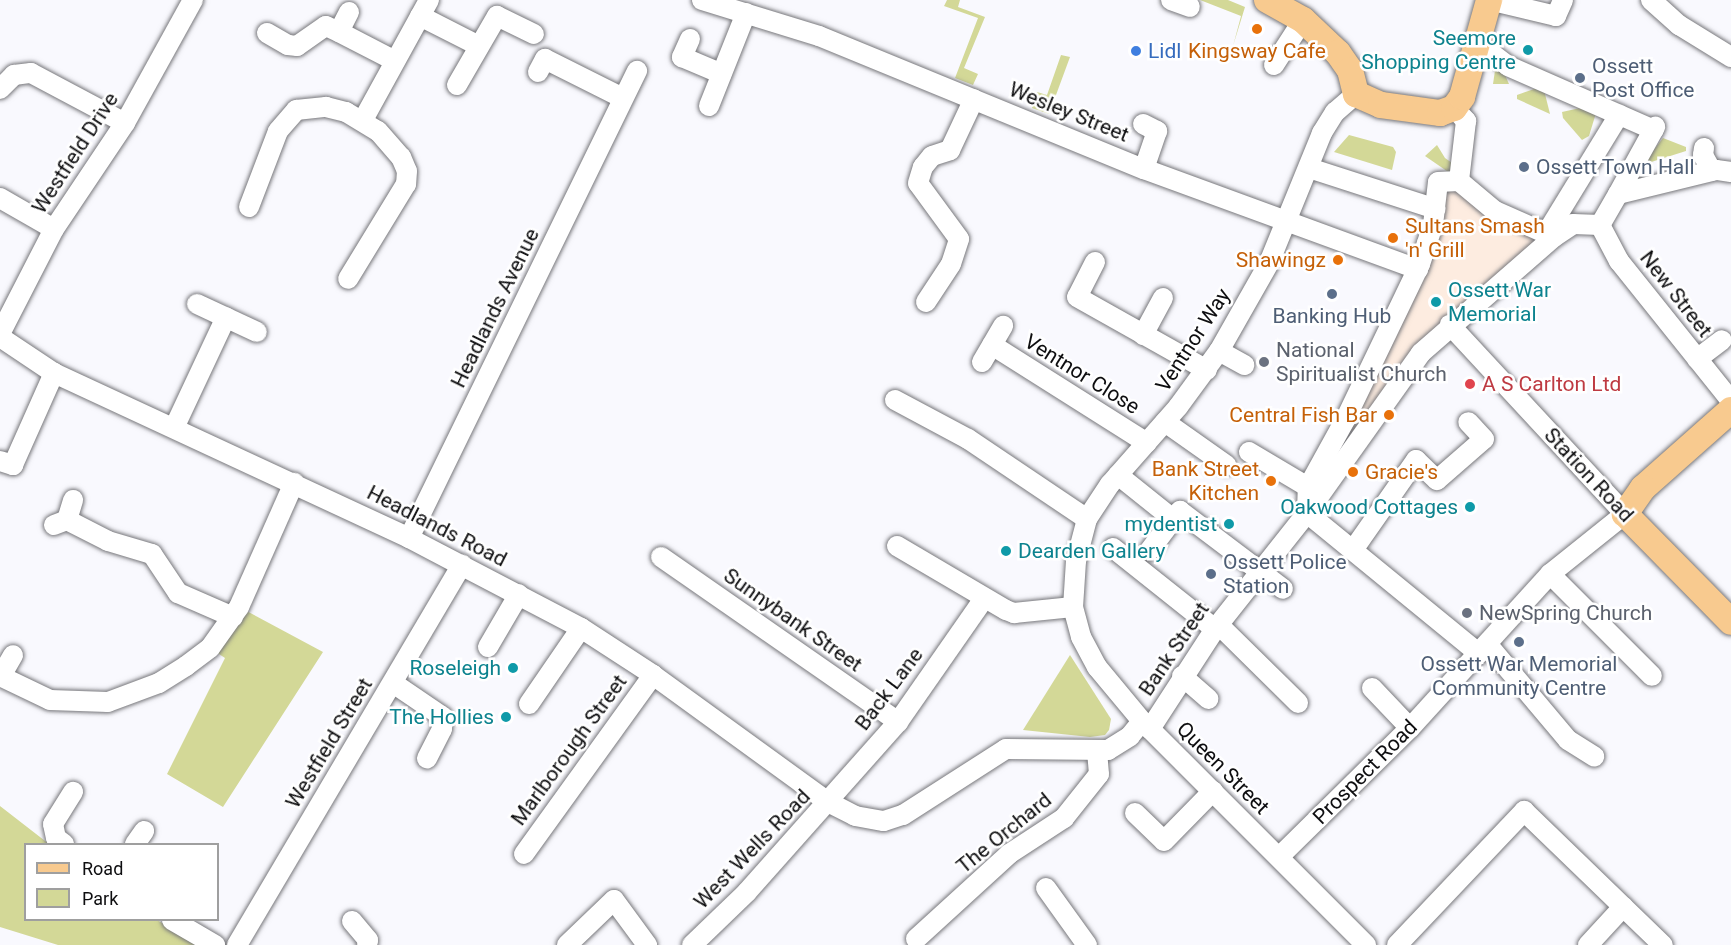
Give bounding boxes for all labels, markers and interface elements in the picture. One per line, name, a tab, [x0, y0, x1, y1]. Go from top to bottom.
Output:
marker: Kingsway Cafe	[1250, 22, 1264, 36]
place label: Seemore Shopping Centre	[1361, 25, 1516, 75]
place label: Lidl	[1148, 38, 1181, 64]
place label: Kingsway Cafe	[1188, 38, 1326, 64]
marker: Seemore Shopping Centre	[1521, 43, 1535, 57]
marker: Lidl	[1129, 44, 1143, 58]
place label: Ossett Post Office	[1592, 53, 1695, 103]
marker: Ossett Post Office	[1573, 71, 1587, 85]
street label: Wesley Street	[1005, 77, 1133, 147]
street label: Westfield Drive	[27, 88, 123, 218]
place label: Ossett Town Hall	[1536, 154, 1695, 180]
marker: Ossett Town Hall	[1517, 160, 1531, 174]
place label: Sultans Smash 'n' Grill	[1405, 213, 1545, 263]
street label: Headlands Avenue	[446, 224, 544, 392]
marker: Sultans Smash 'n' Grill	[1386, 231, 1400, 245]
street label: New Street	[1635, 246, 1717, 342]
place label: Shawingz	[1236, 247, 1326, 273]
marker: Shawingz	[1331, 253, 1345, 267]
place label: Ossett War Memorial	[1448, 277, 1551, 327]
street label: Ventnor Way	[1150, 284, 1236, 396]
marker: Banking Hub	[1325, 287, 1339, 301]
marker: Ossett War Memorial	[1429, 295, 1443, 309]
place label: Banking Hub	[1273, 303, 1391, 329]
street label: Ventnor Close	[1020, 329, 1144, 419]
place label: National Spiritualist Church	[1276, 337, 1447, 387]
marker: National Spiritualist Church	[1257, 355, 1271, 369]
place label: A S Carlton Ltd	[1482, 371, 1621, 397]
marker: A S Carlton Ltd	[1463, 377, 1477, 391]
place label: Central Fish Bar	[1229, 402, 1377, 428]
marker: Central Fish Bar	[1382, 408, 1396, 422]
street label: Station Road	[1539, 423, 1639, 527]
place label: Bank Street Kitchen	[1152, 456, 1259, 506]
place label: Gracie's	[1365, 459, 1438, 485]
marker: Gracie's	[1346, 465, 1360, 479]
marker: Bank Street Kitchen	[1264, 474, 1278, 488]
street label: Headlands Road	[363, 480, 511, 572]
place label: Oakwood Cottages	[1280, 494, 1458, 520]
marker: Oakwood Cottages	[1463, 500, 1477, 514]
place label: mydentist	[1125, 511, 1217, 537]
marker: mydentist	[1222, 517, 1236, 531]
place label: Dearden Gallery	[1018, 538, 1165, 564]
marker: Dearden Gallery	[999, 544, 1013, 558]
place label: Ossett Police Station	[1223, 549, 1347, 599]
street label: Sunnybank Street	[719, 563, 867, 677]
marker: Ossett Police Station	[1204, 567, 1218, 581]
street label: Bank Street	[1134, 597, 1214, 701]
place label: NewSpring Church	[1479, 600, 1652, 626]
marker: NewSpring Church	[1460, 606, 1474, 620]
marker: Ossett War Memorial Community Centre	[1512, 635, 1526, 649]
street label: Back Lane	[850, 643, 928, 735]
place label: Ossett War Memorial Community Centre	[1421, 651, 1617, 701]
place label: Roseleigh	[409, 655, 501, 681]
marker: Roseleigh	[506, 661, 520, 675]
street label: Marlborough Street	[506, 670, 632, 830]
street label: Westfield Street	[280, 673, 378, 813]
place label: The Hollies	[389, 704, 494, 730]
marker: The Hollies	[499, 710, 513, 724]
street label: Prospect Road	[1308, 715, 1422, 829]
street label: Queen Street	[1171, 716, 1275, 820]
street label: West Wells Road	[689, 784, 815, 914]
street label: The Orchard	[952, 787, 1056, 879]
legend	[24, 843, 219, 921]
text: Road	[82, 858, 123, 879]
text: Park	[82, 888, 118, 909]

